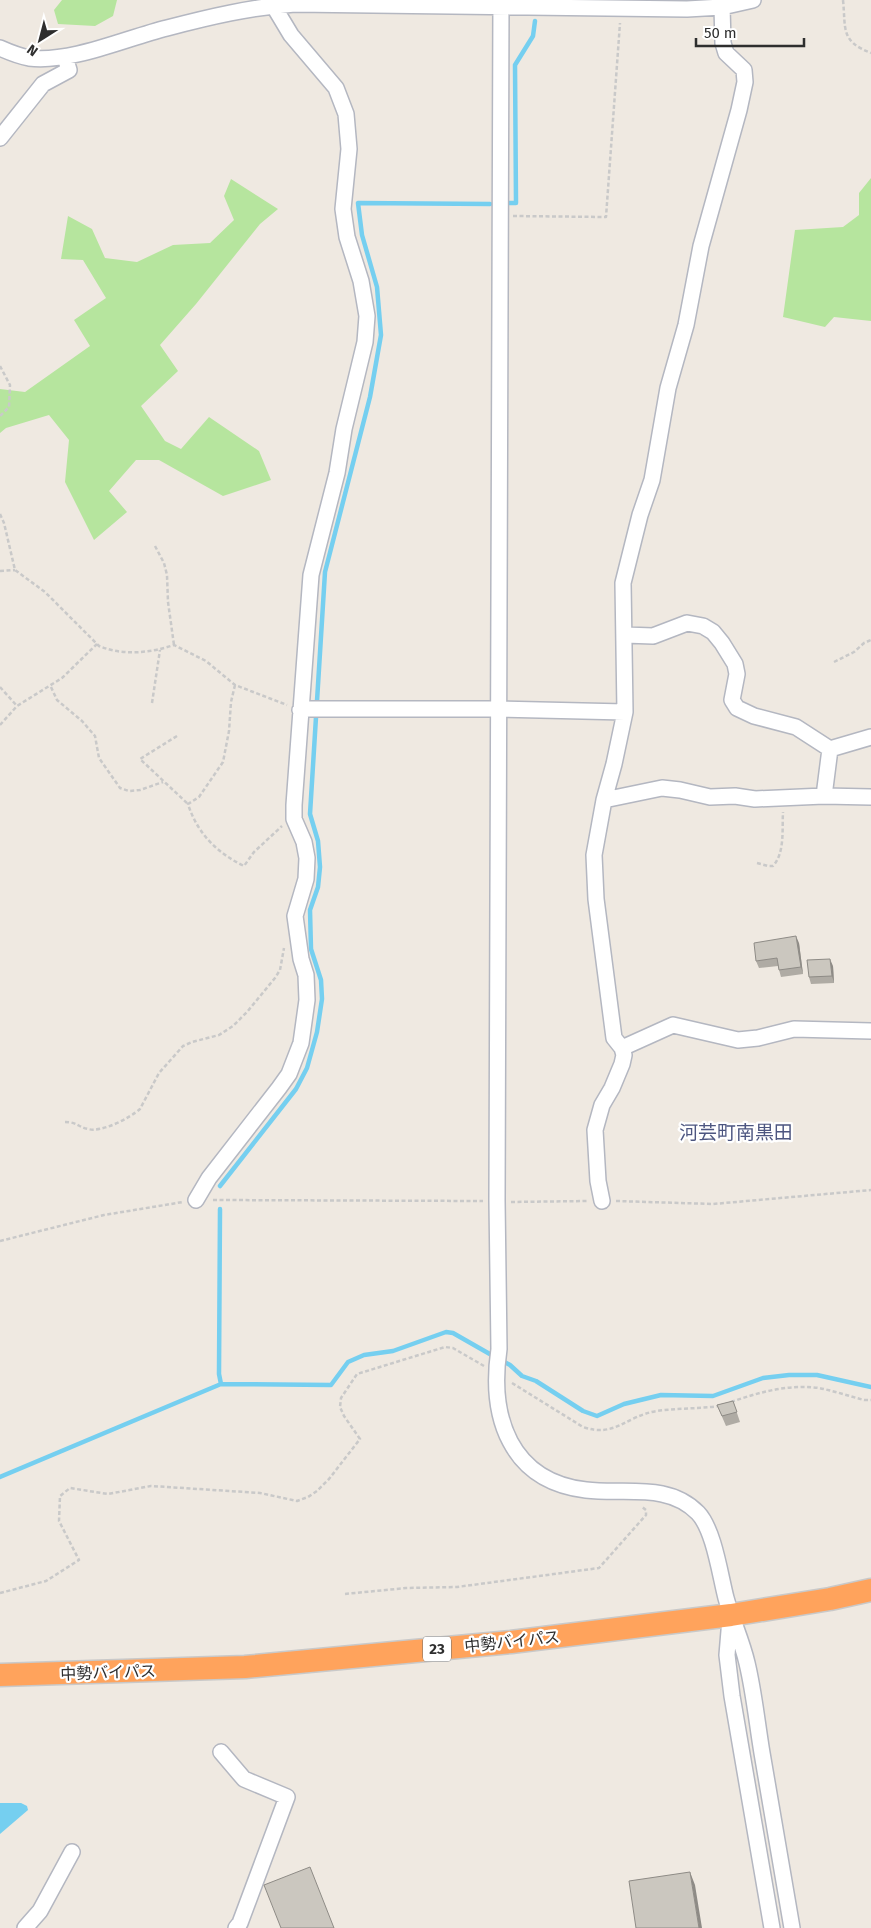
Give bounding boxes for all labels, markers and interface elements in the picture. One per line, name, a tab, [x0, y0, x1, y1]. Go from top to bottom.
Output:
north arrow	[15, 15, 65, 65]
scale bar	[696, 15, 804, 47]
text: 50 m	[704, 24, 737, 42]
text: N	[24, 41, 41, 60]
district label: 河芸町南黒田	[679, 1121, 793, 1144]
street label: 中勢バイパス	[463, 1627, 561, 1656]
road number: 23	[423, 1636, 451, 1662]
street label: 中勢バイパス	[60, 1661, 156, 1684]

